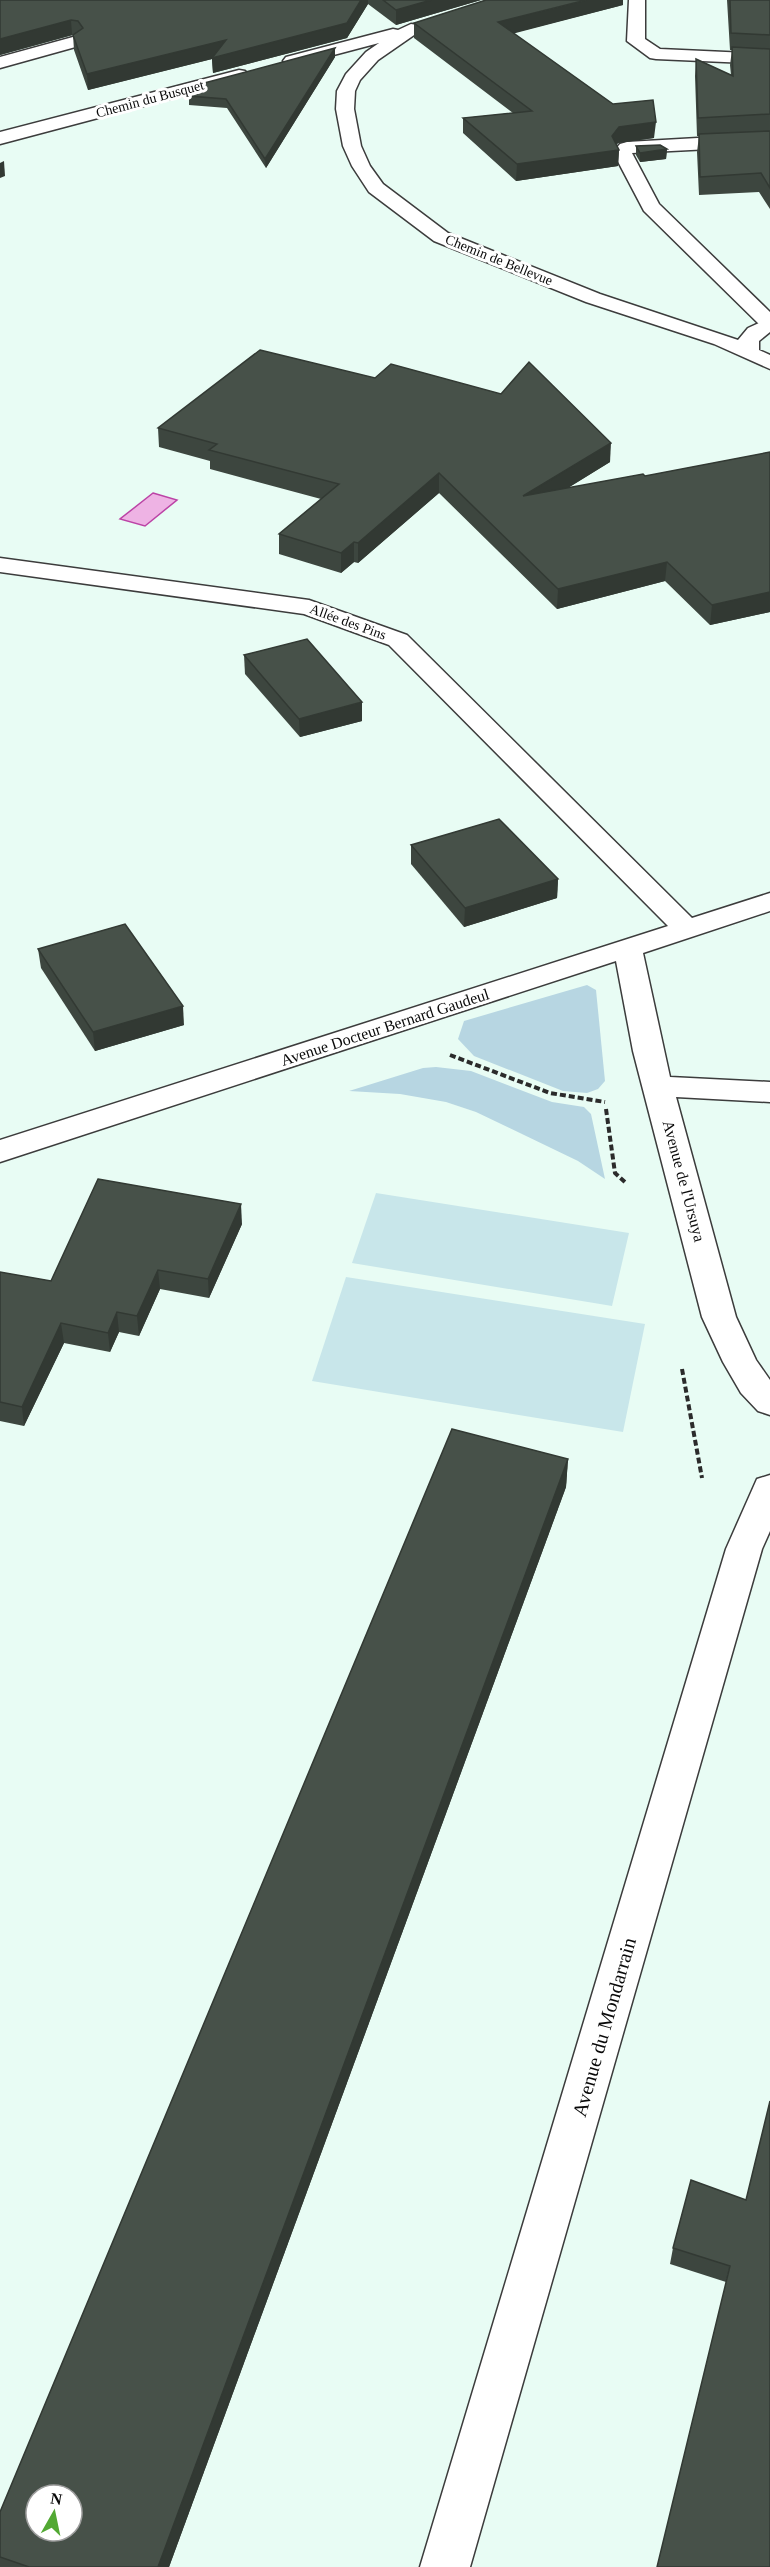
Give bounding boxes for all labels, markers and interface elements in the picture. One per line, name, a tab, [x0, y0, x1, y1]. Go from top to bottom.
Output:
street label: Chemin du Busquet	[94, 77, 206, 121]
street label: Chemin de Bellevue	[443, 232, 555, 288]
street label: Allée des Pins	[308, 601, 388, 643]
street label: Avenue Docteur Bernard Gaudeul	[279, 985, 492, 1069]
street label: Avenue de l'Ursuya	[659, 1118, 708, 1244]
street label: Avenue du Mondarrain	[568, 1935, 640, 2119]
north arrow	[24, 2483, 84, 2543]
text: N	[49, 2489, 64, 2508]

